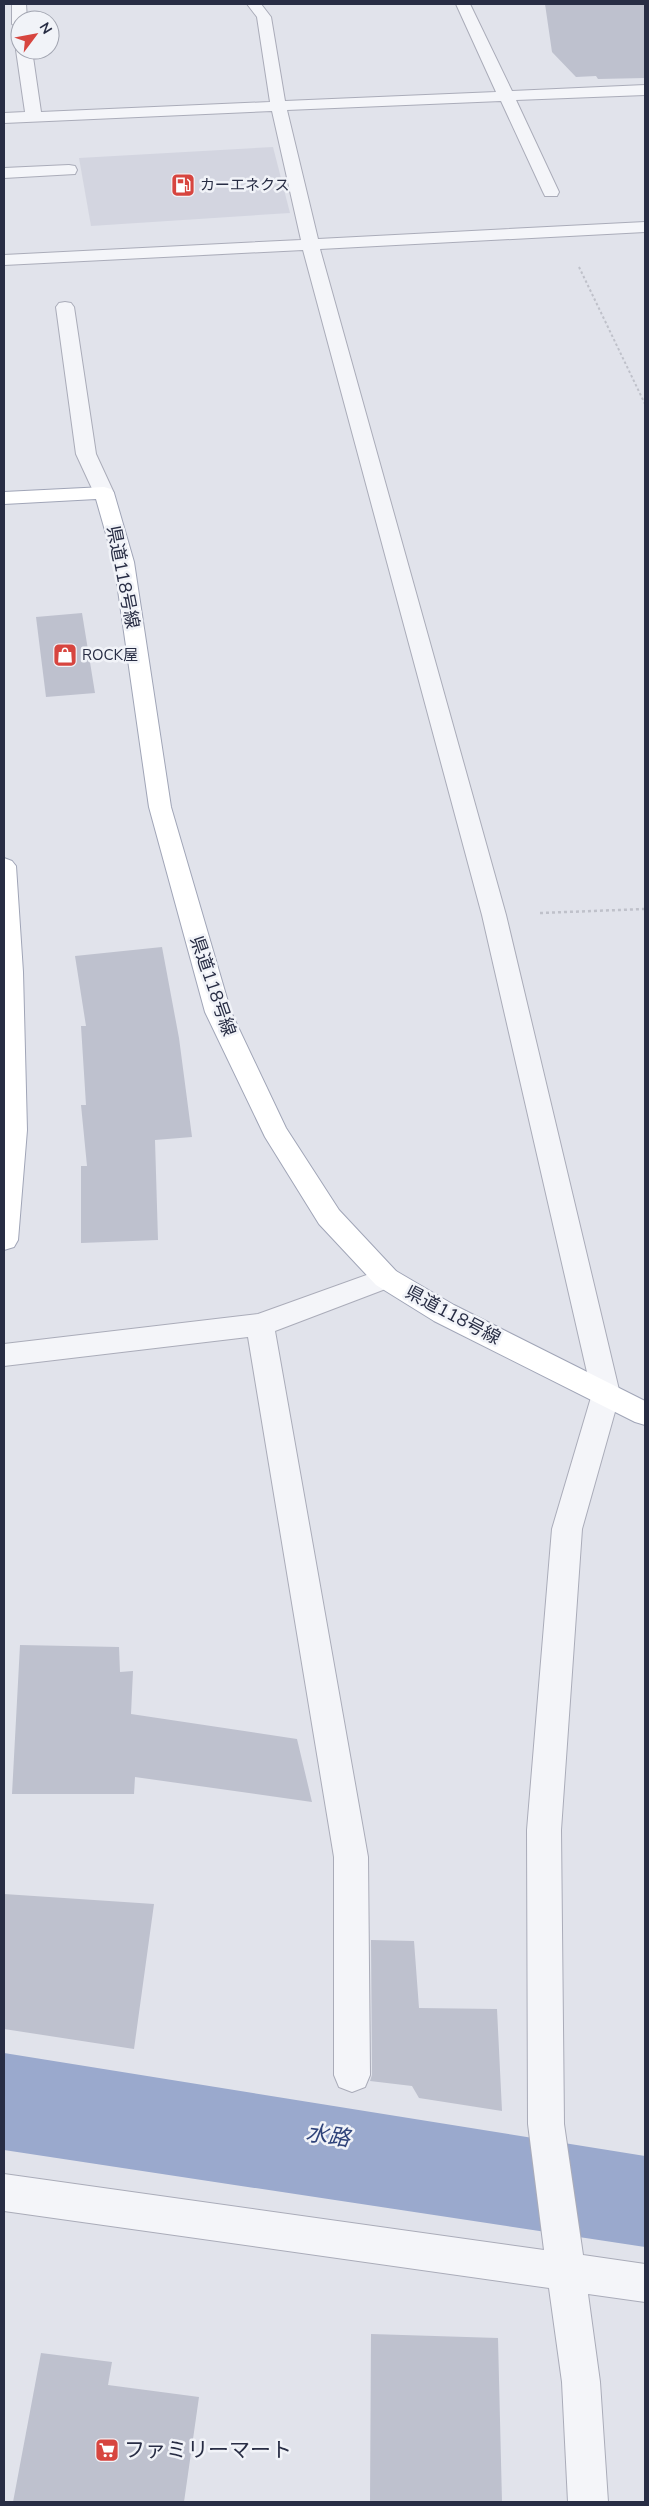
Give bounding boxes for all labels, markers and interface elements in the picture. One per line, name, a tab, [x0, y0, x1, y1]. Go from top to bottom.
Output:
north arrow	[10, 10, 60, 60]
text: N	[35, 19, 56, 38]
fuel station icon: カーエネクス	[170, 172, 196, 198]
place label: カーエネクス	[200, 175, 290, 195]
street label: 県道118号線	[101, 523, 145, 631]
shop icon: ROCK屋	[52, 642, 78, 668]
place label: ROCK屋	[82, 645, 138, 665]
street label: 県道118号線	[185, 933, 241, 1039]
street label: 県道118号線	[401, 1280, 505, 1350]
water label: 水路	[304, 2118, 354, 2154]
place label: ファミリーマート	[124, 2436, 292, 2464]
supermarket icon: ファミリーマート	[94, 2437, 120, 2463]

